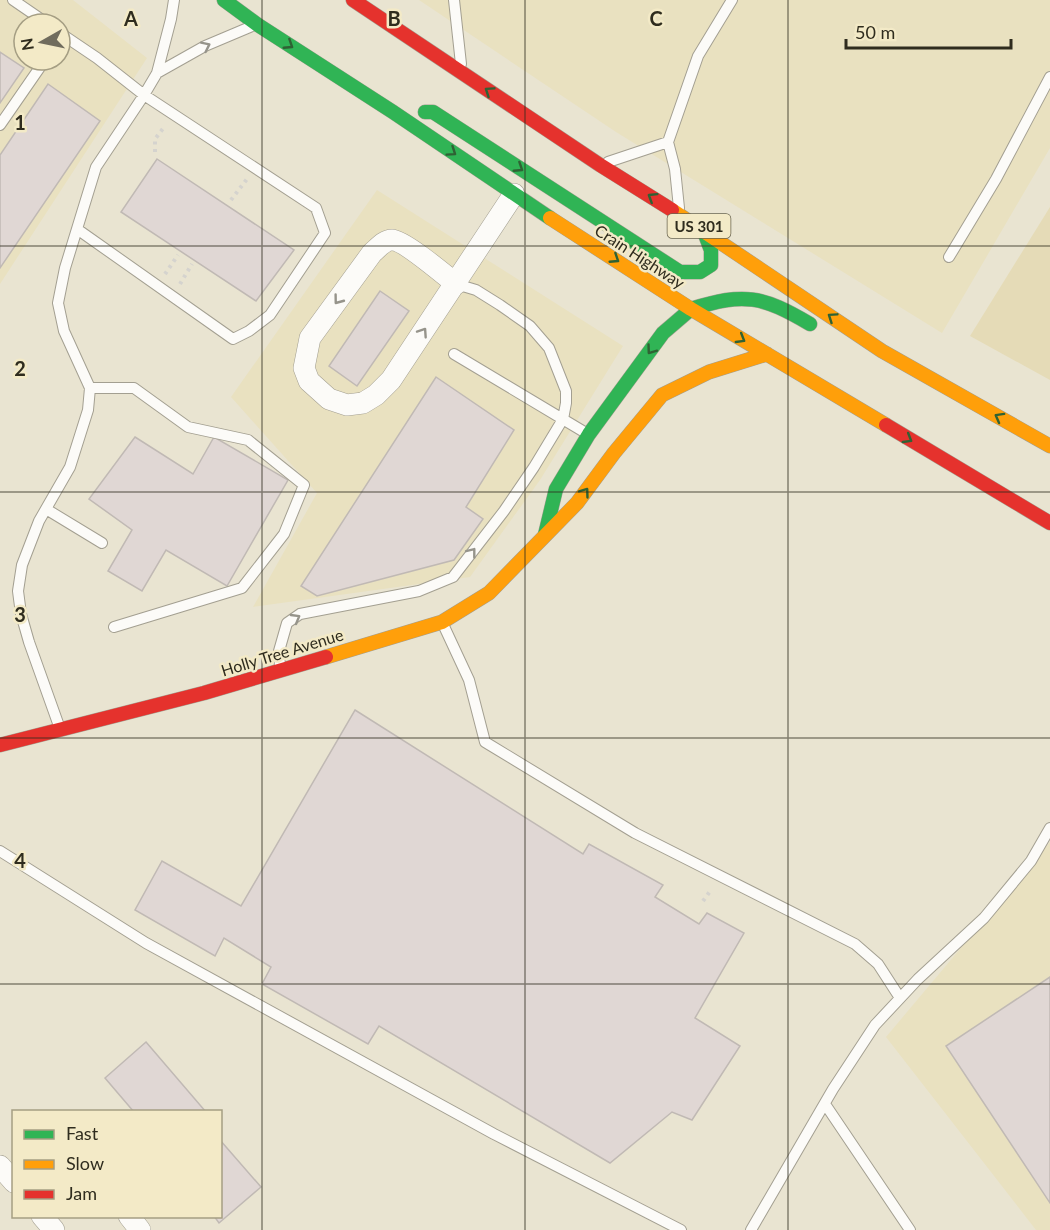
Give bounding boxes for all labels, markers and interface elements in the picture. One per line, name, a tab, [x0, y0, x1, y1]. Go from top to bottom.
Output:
text: A	[123, 6, 138, 30]
text: B	[387, 6, 401, 30]
text: C	[649, 6, 663, 30]
north arrow	[12, 12, 72, 72]
scale bar	[846, 12, 1011, 50]
text: 50 m	[855, 21, 895, 43]
text: N	[16, 37, 37, 52]
one-way arrow	[282, 38, 293, 49]
one-way arrow	[199, 42, 210, 53]
one-way arrow	[484, 87, 495, 98]
text: 1	[14, 110, 26, 134]
one-way arrow	[445, 145, 456, 156]
one-way arrow	[513, 160, 523, 172]
one-way arrow	[648, 193, 658, 205]
road number: US 301	[668, 214, 730, 238]
street label: Crain Highway	[592, 220, 689, 292]
one-way arrow	[609, 252, 619, 264]
one-way arrow	[334, 294, 345, 305]
one-way arrow	[828, 313, 839, 324]
one-way arrow	[416, 327, 427, 338]
one-way arrow	[735, 331, 745, 343]
one-way arrow	[647, 344, 658, 355]
text: 2	[14, 356, 26, 380]
one-way arrow	[995, 413, 1005, 424]
one-way arrow	[902, 432, 912, 444]
one-way arrow	[578, 488, 589, 499]
one-way arrow	[465, 548, 476, 559]
text: 3	[14, 602, 26, 626]
one-way arrow	[290, 614, 300, 625]
street label: Holly Tree Avenue	[219, 624, 345, 680]
text: 4	[14, 848, 26, 872]
legend	[12, 1110, 222, 1218]
text: Fast	[66, 1122, 99, 1144]
text: Slow	[66, 1152, 104, 1174]
text: Jam	[66, 1182, 97, 1204]

